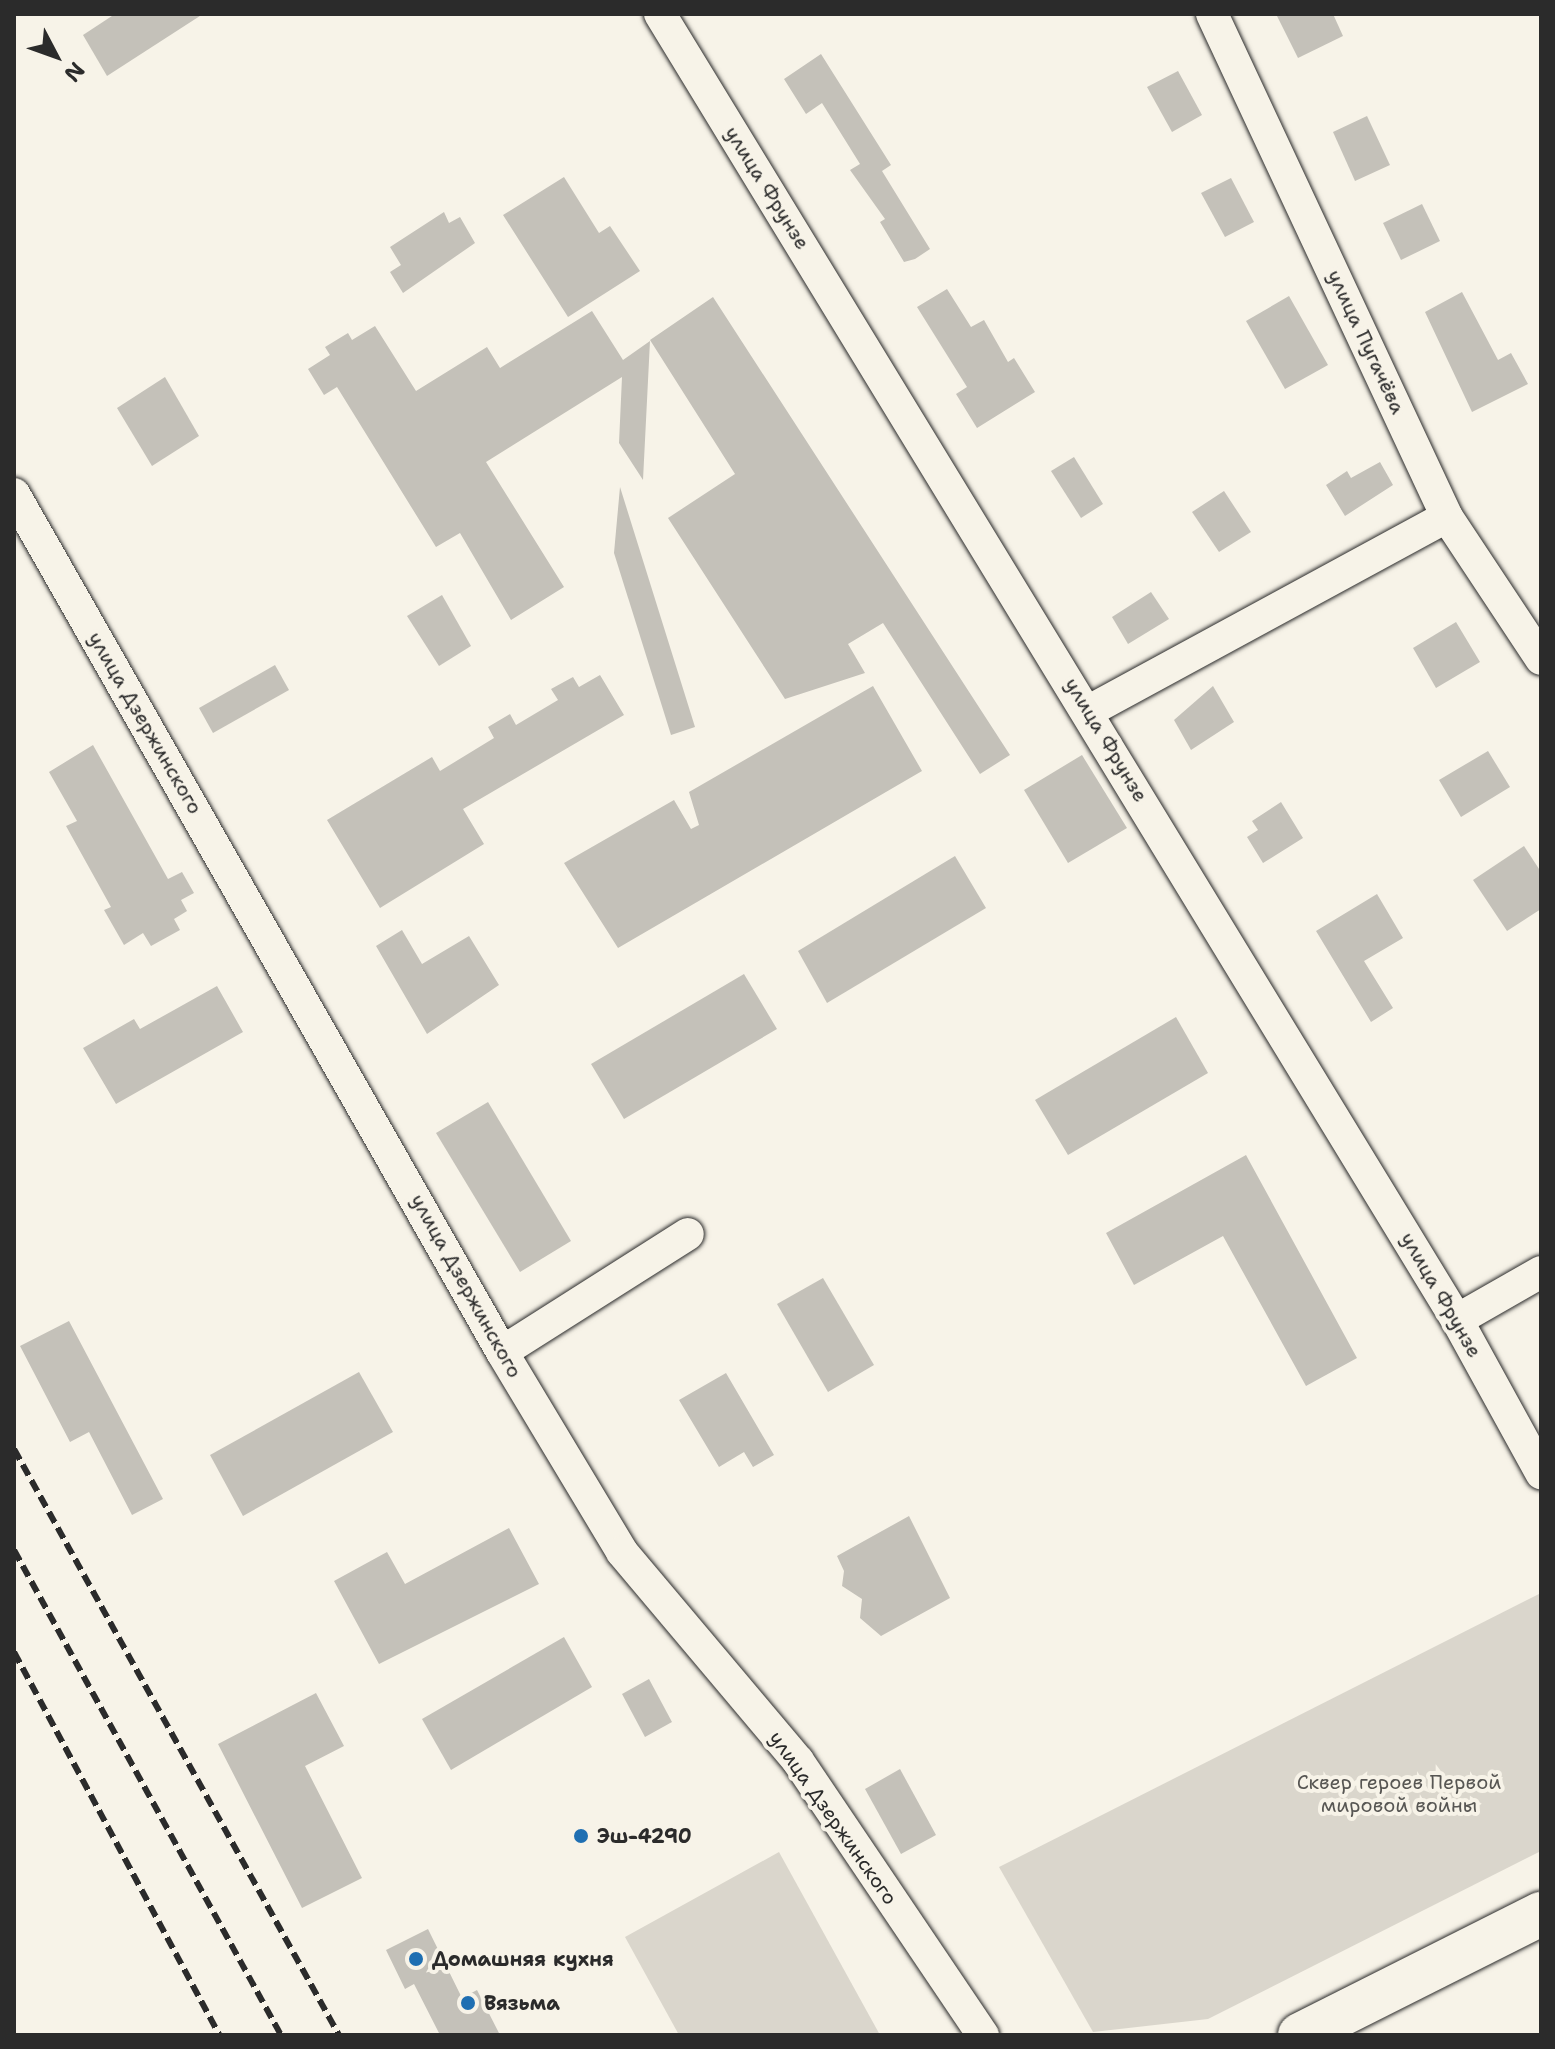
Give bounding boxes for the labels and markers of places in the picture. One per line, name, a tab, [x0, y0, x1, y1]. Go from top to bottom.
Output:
place label: Эш-4290	[597, 1824, 692, 1848]
marker: Эш-4290	[572, 1827, 590, 1845]
place label: Домашняя кухня	[432, 1947, 614, 1971]
marker: Домашняя кухня	[407, 1950, 425, 1968]
place label: Вязьма	[484, 1991, 560, 2015]
marker: Вязьма	[459, 1994, 477, 2012]

